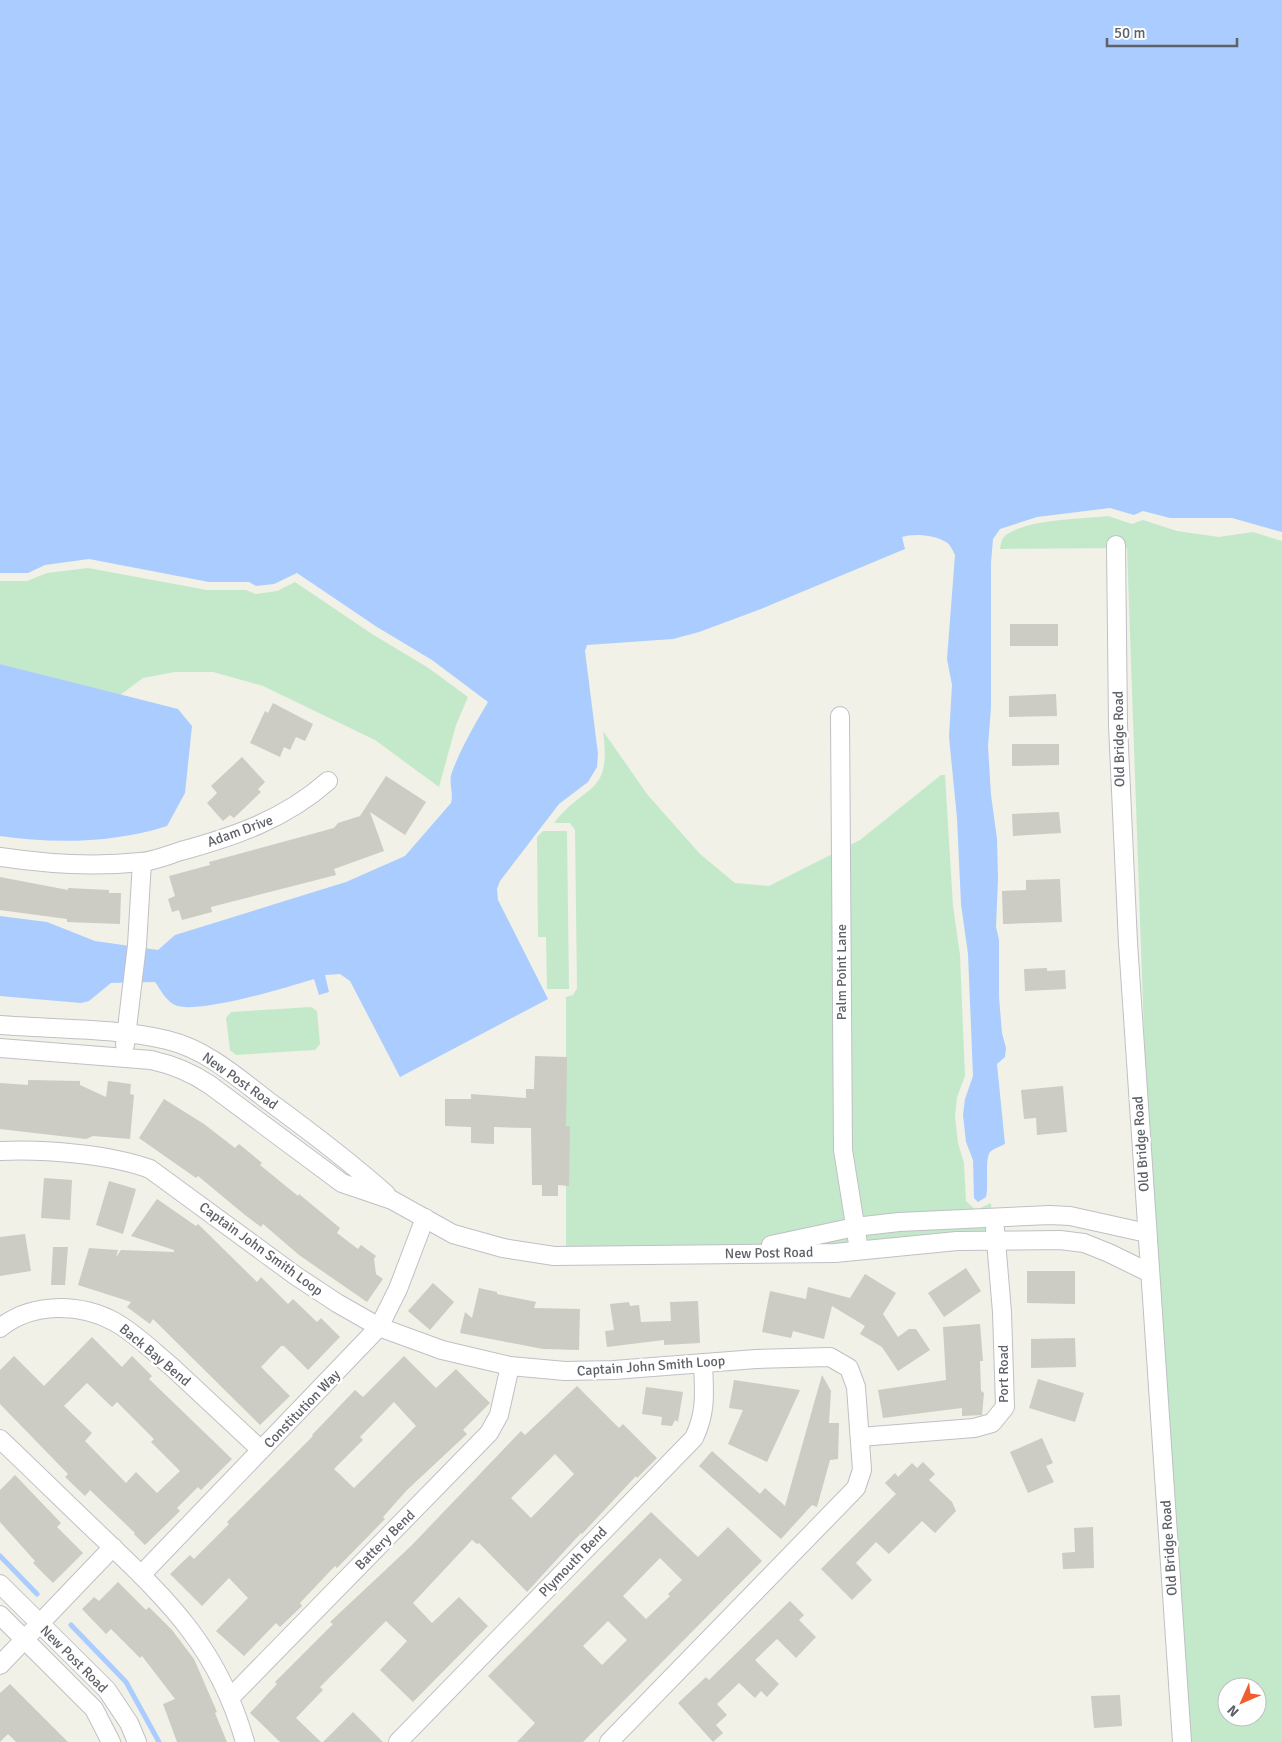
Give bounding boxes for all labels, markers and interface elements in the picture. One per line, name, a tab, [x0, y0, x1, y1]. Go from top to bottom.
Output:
scale bar	[1107, 15, 1237, 47]
text: 50 m	[1114, 24, 1145, 42]
street label: Old Bridge Road	[1110, 691, 1128, 787]
street label: Adam Drive	[205, 811, 275, 851]
street label: Palm Point Lane	[833, 924, 850, 1020]
street label: New Post Road	[199, 1049, 281, 1113]
street label: Old Bridge Road	[1129, 1095, 1153, 1193]
street label: Captain John Smith Loop	[196, 1198, 326, 1300]
street label: New Post Road	[725, 1244, 813, 1262]
street label: Back Bay Bend	[116, 1320, 194, 1390]
street label: Port Road	[995, 1345, 1012, 1403]
street label: Captain John Smith Loop	[576, 1352, 726, 1380]
street label: Constitution Way	[260, 1366, 344, 1452]
street label: Old Bridge Road	[1157, 1499, 1181, 1597]
street label: Battery Bend	[351, 1506, 419, 1574]
street label: Plymouth Bend	[535, 1523, 611, 1601]
street label: New Post Road	[37, 1622, 111, 1696]
north arrow	[1217, 1677, 1267, 1727]
text: N	[1224, 1701, 1243, 1720]

